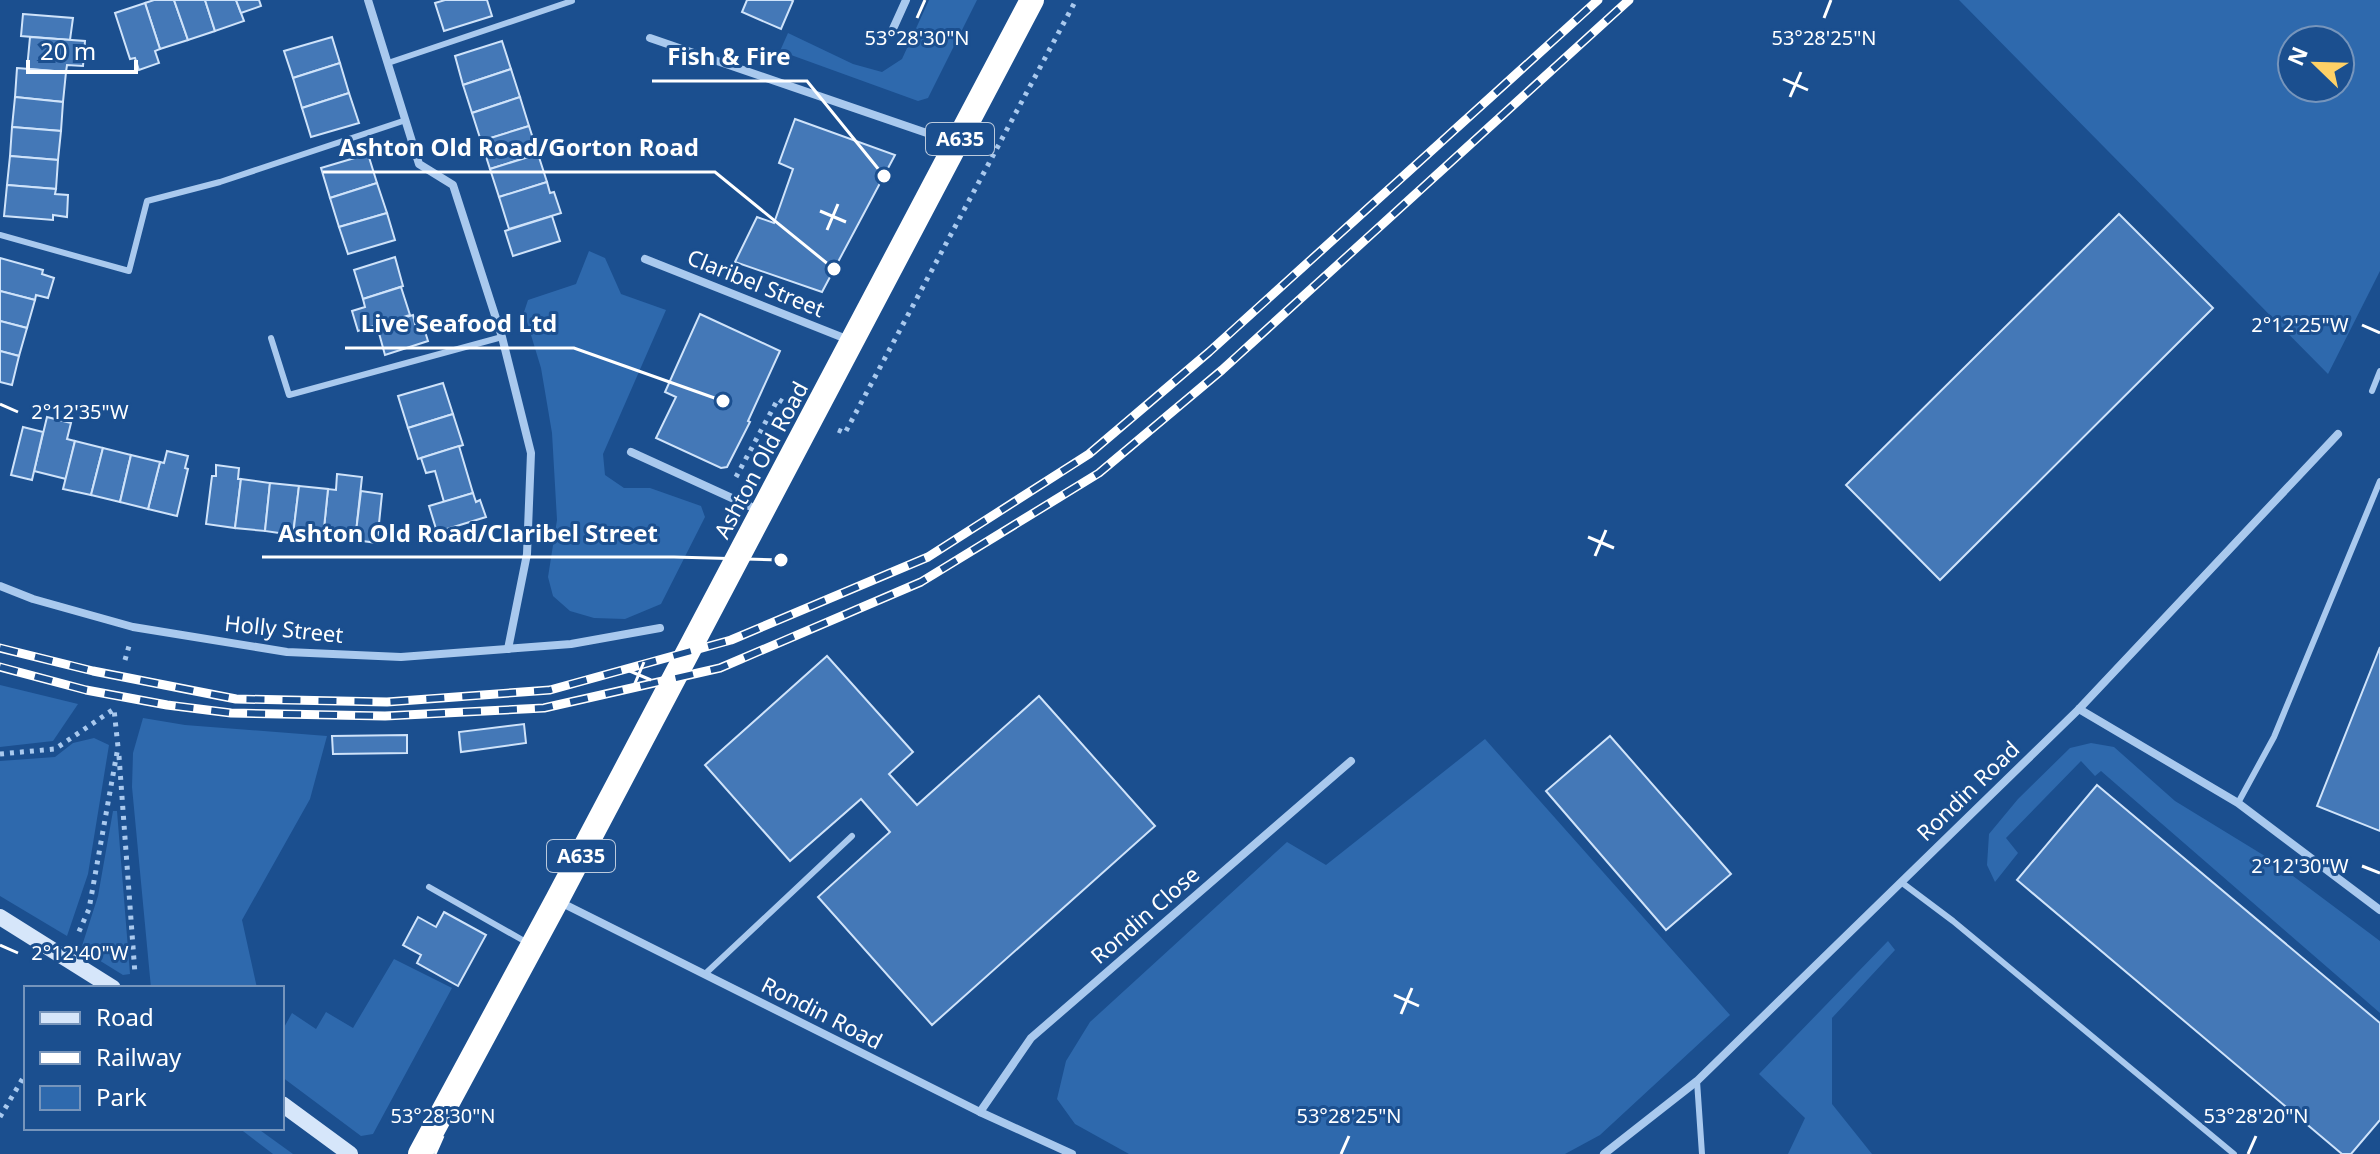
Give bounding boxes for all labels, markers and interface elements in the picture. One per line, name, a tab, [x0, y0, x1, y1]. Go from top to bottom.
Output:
scale bar	[28, 24, 136, 74]
text: 53°28'30"N	[864, 24, 970, 51]
text: 53°28'25"N	[1771, 24, 1877, 51]
north arrow	[2276, 24, 2356, 104]
callout: Fish & Fire	[652, 33, 807, 81]
text: 20 m	[40, 34, 96, 67]
text: Fish & Fire	[667, 39, 791, 72]
text: N	[2279, 42, 2314, 70]
road number: A635	[926, 123, 994, 155]
callout: Ashton Old Road/Gorton Road	[323, 124, 715, 172]
text: Ashton Old Road/Gorton Road	[339, 130, 699, 163]
street label: Claribel Street	[683, 241, 829, 323]
callout: Live Seafood Ltd	[345, 300, 574, 348]
text: Live Seafood Ltd	[361, 306, 557, 339]
text: 2°12'25"W	[2251, 311, 2349, 338]
street label: Ashton Old Road	[706, 376, 814, 543]
text: 2°12'35"W	[31, 398, 129, 425]
callout: Ashton Old Road/Claribel Street	[262, 509, 674, 557]
text: Ashton Old Road/Claribel Street	[278, 516, 658, 549]
street label: Holly Street	[223, 607, 345, 649]
street label: Rondin Road	[1909, 734, 2025, 847]
road number: A635	[547, 840, 615, 872]
text: 2°12'30"W	[2251, 852, 2349, 879]
street label: Rondin Close	[1084, 859, 1205, 970]
text: 2°12'40"W	[31, 939, 129, 966]
street label: Rondin Road	[757, 969, 888, 1055]
legend	[24, 986, 284, 1130]
text: Road	[96, 1000, 154, 1033]
text: Railway	[96, 1040, 182, 1073]
text: Park	[96, 1080, 147, 1113]
text: 53°28'30"N	[390, 1102, 496, 1129]
text: 53°28'25"N	[1296, 1102, 1402, 1129]
text: 53°28'20"N	[2203, 1102, 2309, 1129]

